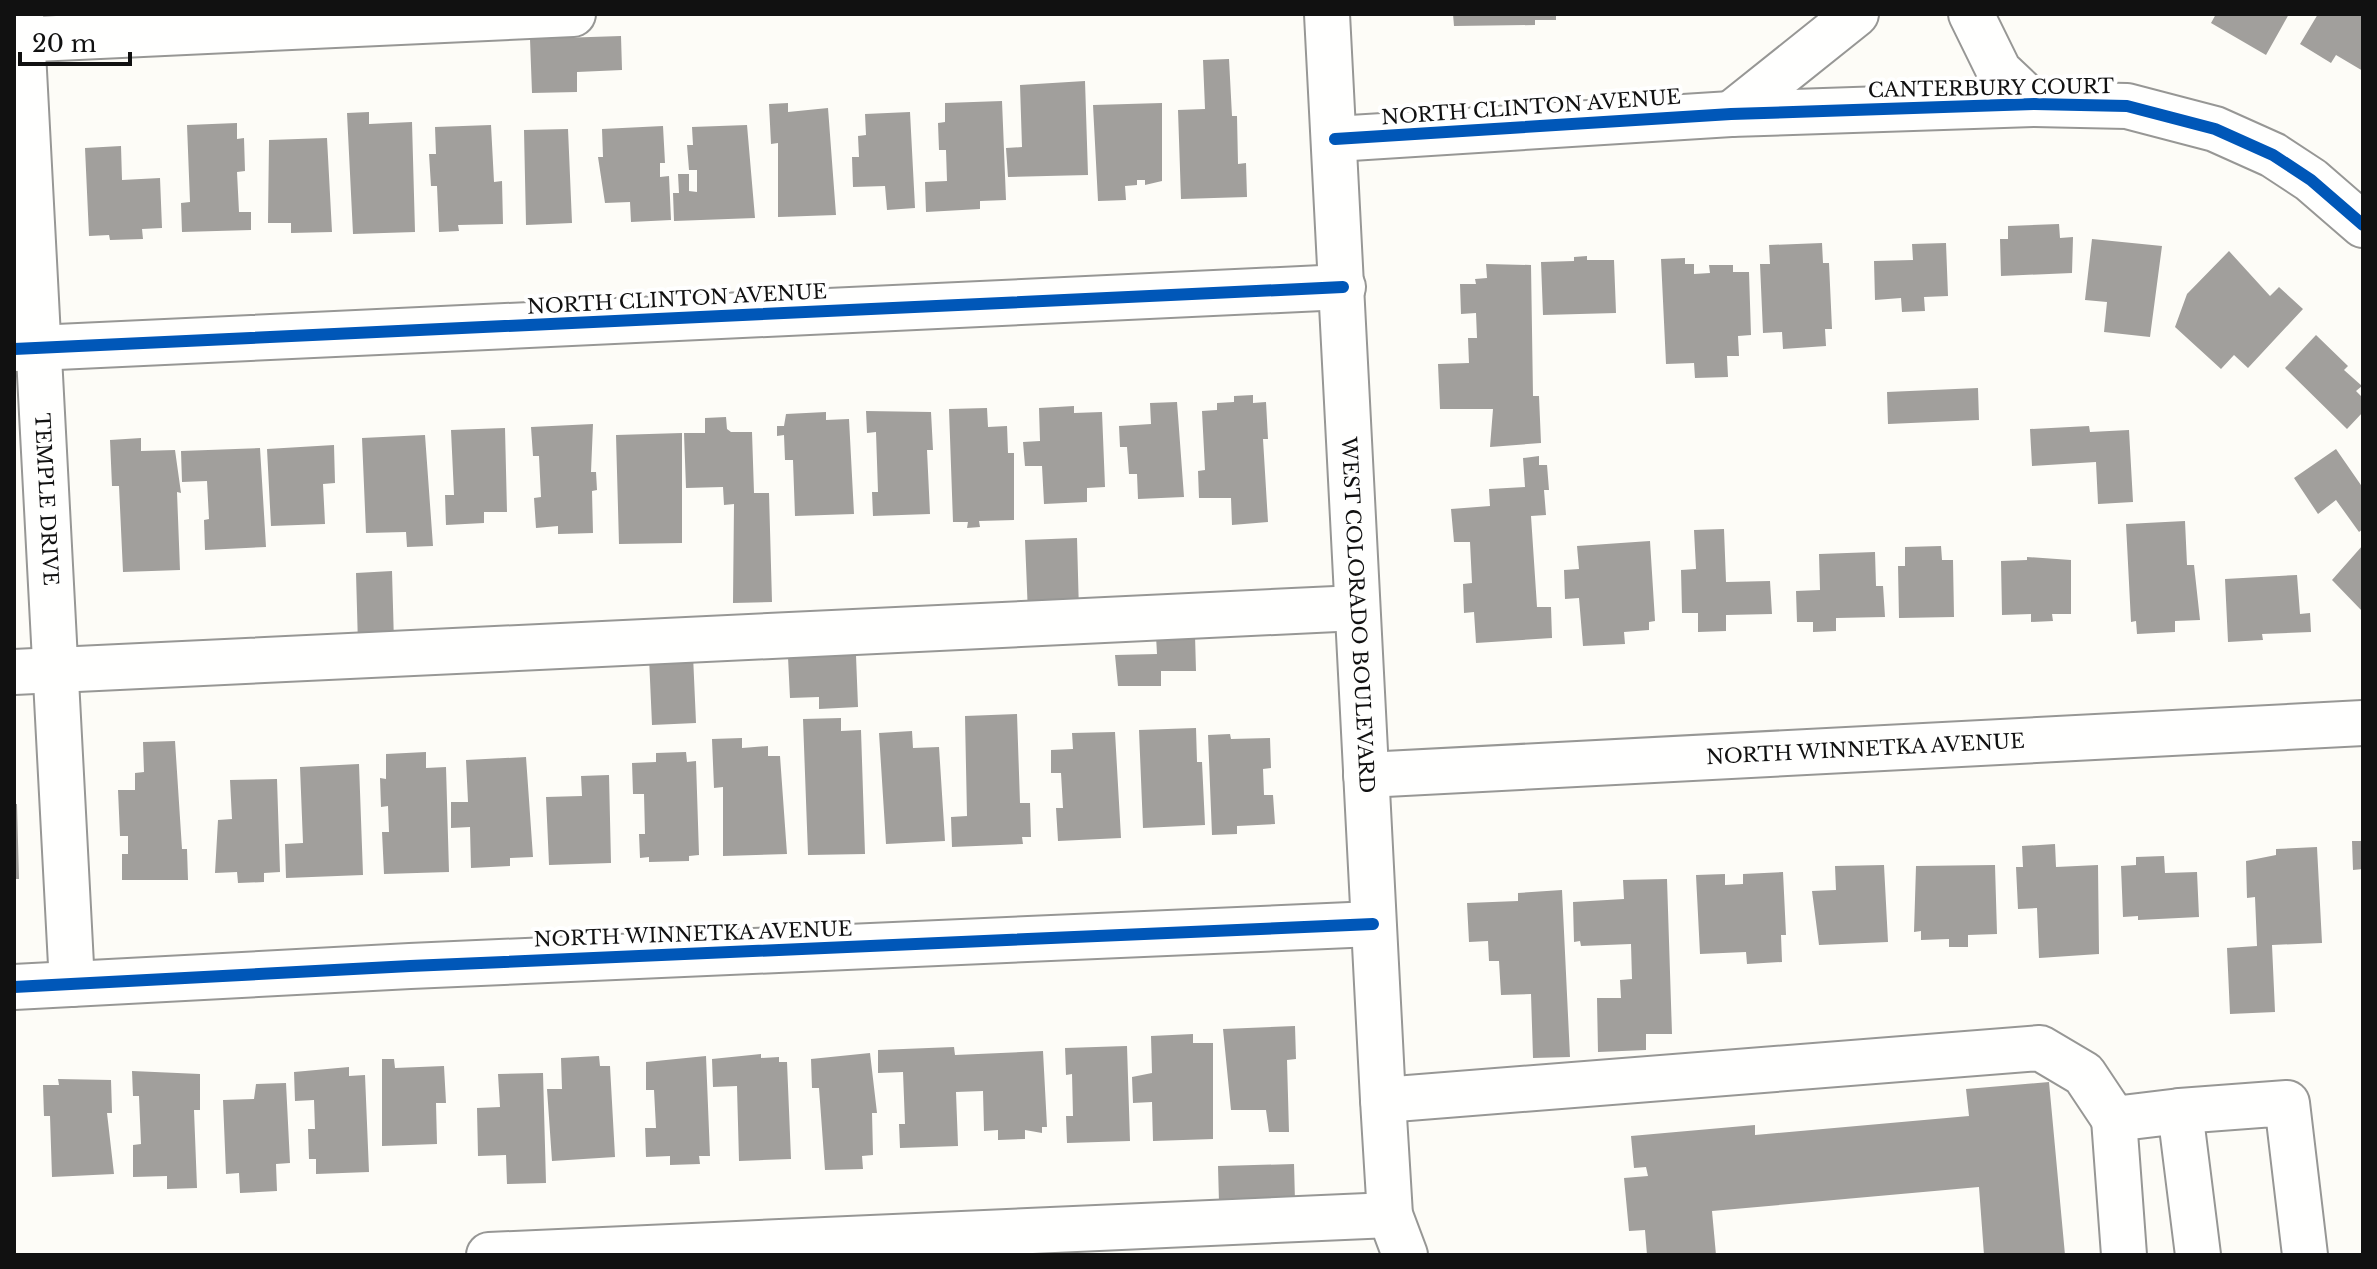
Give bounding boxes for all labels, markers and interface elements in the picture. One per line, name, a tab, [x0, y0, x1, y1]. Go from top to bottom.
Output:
scale bar	[20, 16, 130, 66]
text: 20 m	[32, 29, 97, 58]
street label: CANTERBURY COURT	[1868, 74, 2114, 102]
street label: NORTH CLINTON AVENUE	[1380, 85, 1682, 129]
street label: NORTH CLINTON AVENUE	[526, 279, 828, 319]
street label: TEMPLE DRIVE	[30, 412, 63, 586]
street label: WEST COLORADO BOULEVARD	[1337, 435, 1379, 794]
street label: NORTH WINNETKA AVENUE	[1705, 729, 2025, 769]
street label: NORTH WINNETKA AVENUE	[533, 916, 853, 952]

